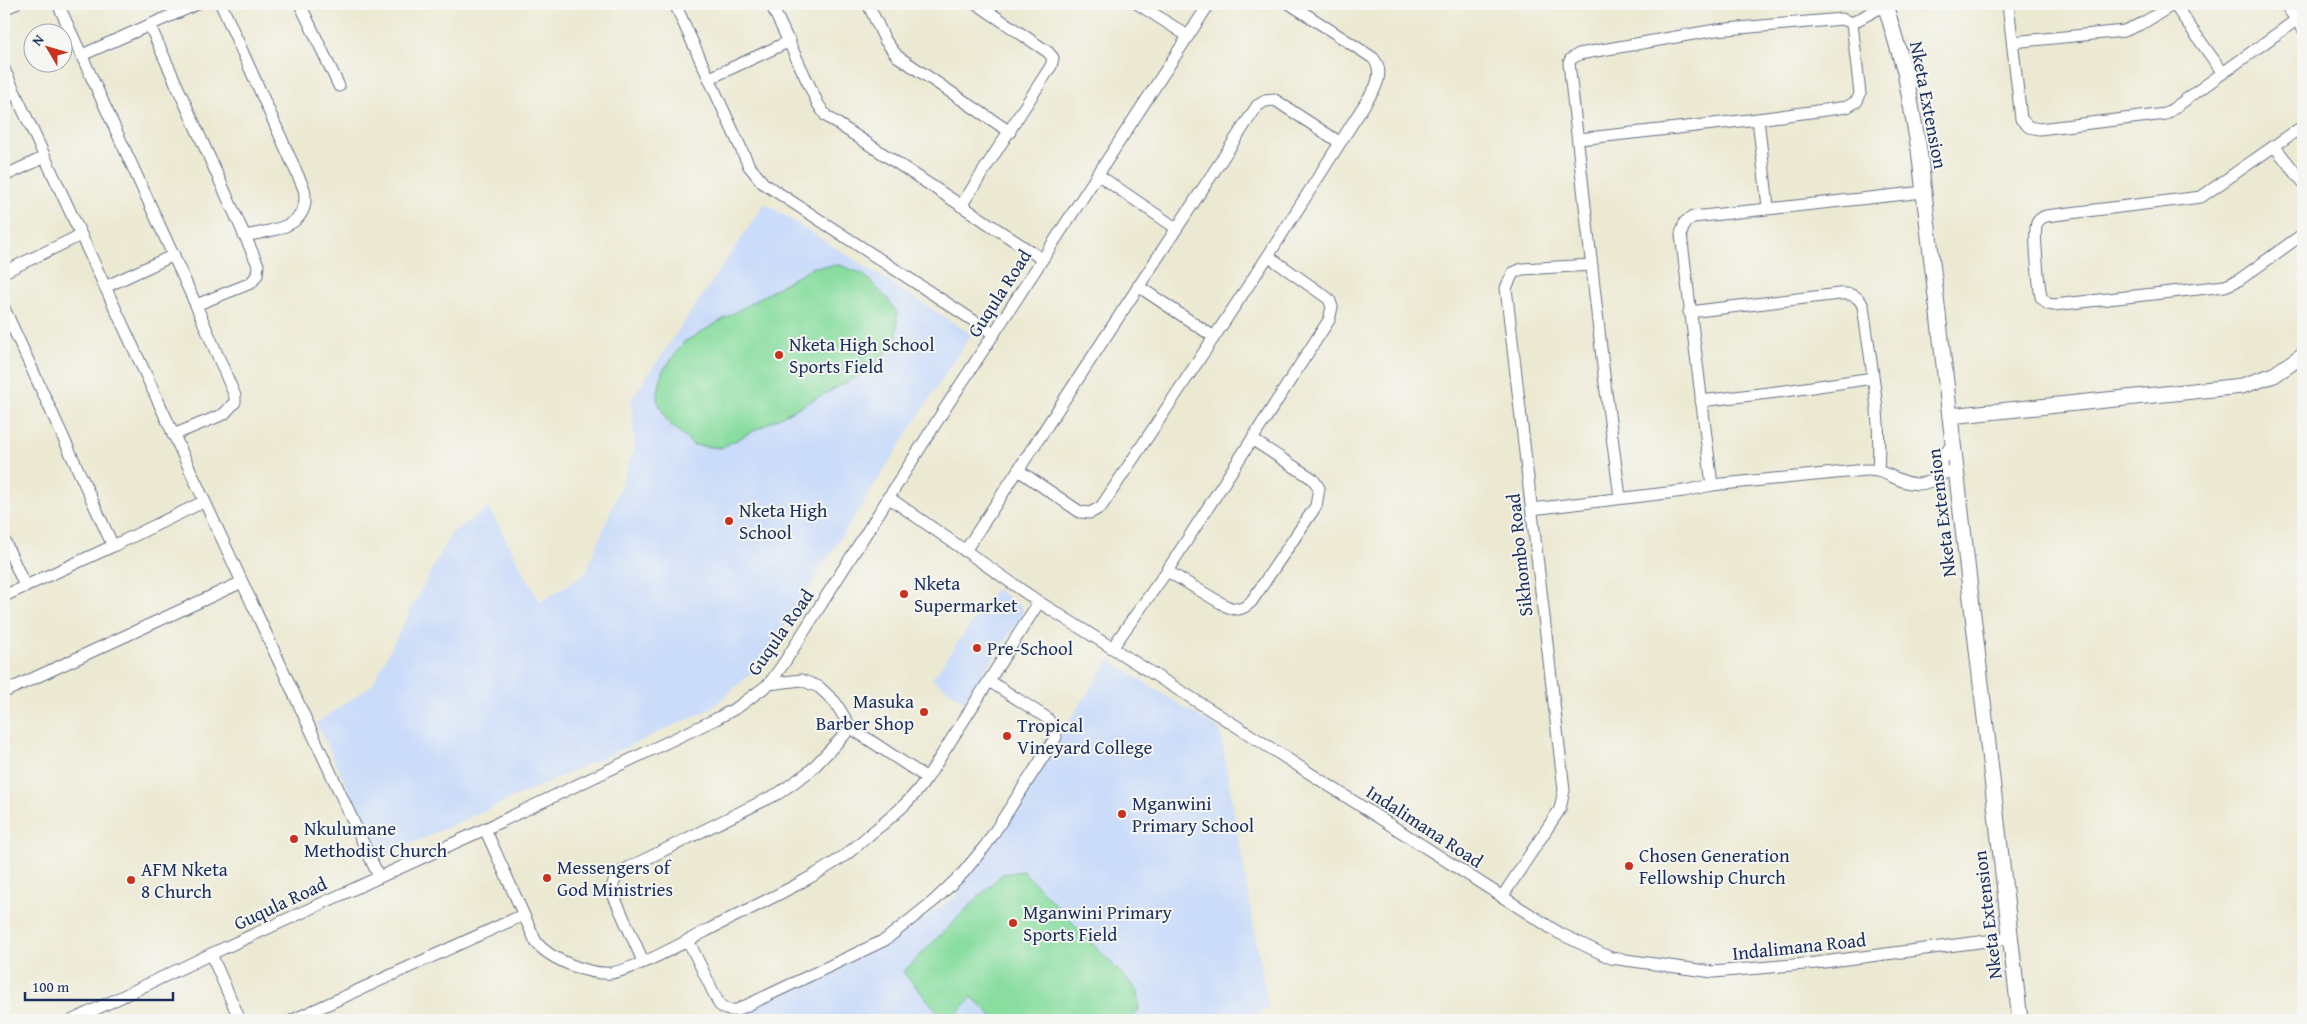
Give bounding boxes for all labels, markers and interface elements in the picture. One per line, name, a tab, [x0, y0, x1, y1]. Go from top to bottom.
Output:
north arrow	[22, 22, 72, 72]
text: N	[27, 30, 49, 50]
street label: Nketa Extension	[1903, 39, 1955, 171]
street label: Guqula Road	[960, 243, 1038, 343]
place label: Nketa High School Sports Field	[789, 330, 935, 380]
marker: Nketa High School Sports Field	[773, 349, 785, 361]
street label: Nketa Extension	[1919, 447, 1963, 579]
street label: Sikhombo Road	[1499, 491, 1539, 618]
place label: Nketa High School	[739, 496, 828, 546]
marker: Nketa High School	[723, 515, 735, 527]
place label: Nketa Supermarket	[914, 569, 1018, 619]
street label: Guqula Road	[740, 582, 821, 681]
marker: Nketa Supermarket	[898, 588, 910, 600]
place label: Pre-School	[987, 634, 1073, 662]
marker: Pre-School	[971, 642, 983, 654]
place label: Masuka Barber Shop	[816, 687, 914, 737]
marker: Masuka Barber Shop	[918, 706, 930, 718]
place label: Tropical Vineyard College	[1017, 711, 1153, 761]
marker: Tropical Vineyard College	[1001, 730, 1013, 742]
street label: Indalimana Road	[1361, 778, 1490, 875]
place label: Mganwini Primary School	[1132, 789, 1254, 839]
marker: Mganwini Primary School	[1116, 808, 1128, 820]
place label: Nkulumane Methodist Church	[304, 814, 447, 864]
marker: Nkulumane Methodist Church	[288, 833, 300, 845]
place label: Chosen Generation Fellowship Church	[1639, 841, 1790, 891]
street label: Nketa Extension	[1965, 849, 2009, 981]
place label: Messengers of God Ministries	[557, 853, 673, 903]
place label: AFM Nketa 8 Church	[141, 855, 228, 905]
marker: Chosen Generation Fellowship Church	[1623, 860, 1635, 872]
street label: Guqula Road	[229, 869, 332, 937]
marker: Messengers of God Ministries	[541, 872, 553, 884]
marker: AFM Nketa 8 Church	[125, 874, 137, 886]
place label: Mganwini Primary Sports Field	[1023, 898, 1172, 948]
marker: Mganwini Primary Sports Field	[1007, 917, 1019, 929]
street label: Indalimana Road	[1731, 925, 1868, 967]
scale bar	[25, 969, 172, 1001]
text: 100 m	[32, 976, 70, 997]

